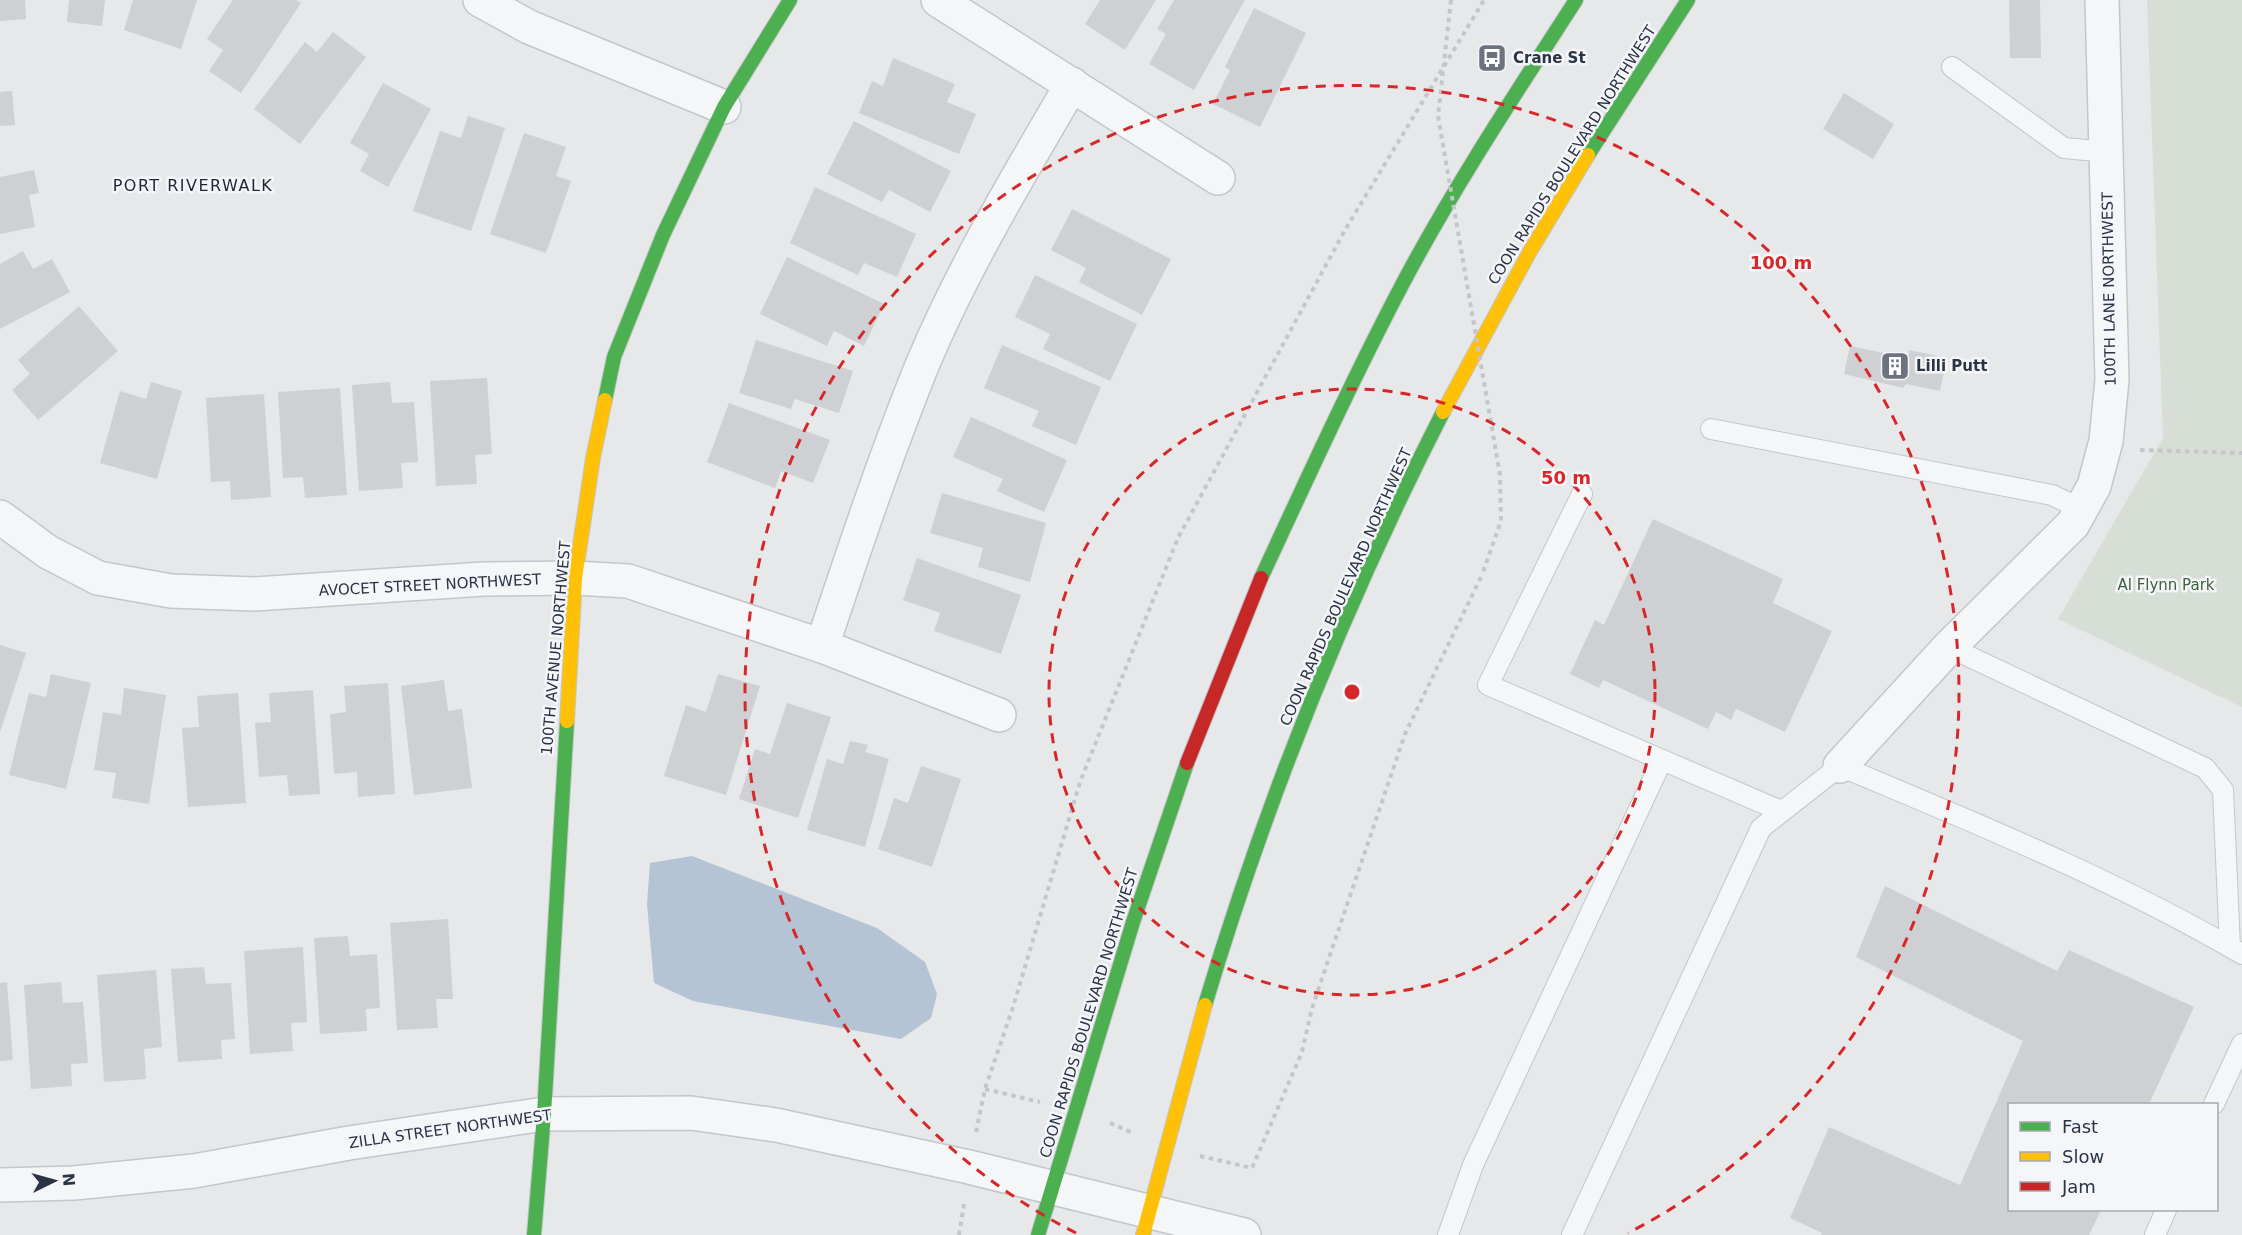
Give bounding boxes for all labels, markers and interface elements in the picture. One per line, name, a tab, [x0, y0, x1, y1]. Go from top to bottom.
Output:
street label: COON RAPIDS BOULEVARD NORTHWEST	[1484, 21, 1660, 288]
bus stop icon: Crane St	[1476, 42, 1508, 74]
place label: Crane St	[1513, 49, 1586, 67]
district label: PORT RIVERWALK	[113, 176, 273, 195]
street label: 100TH LANE NORTHWEST	[2098, 191, 2120, 386]
text: 100 m	[1750, 252, 1812, 273]
building icon: Lilli Putt	[1879, 350, 1911, 382]
place label: Lilli Putt	[1916, 357, 1987, 375]
street label: COON RAPIDS BOULEVARD NORTHWEST	[1276, 445, 1416, 729]
text: 50 m	[1541, 467, 1591, 488]
street label: 100TH AVENUE NORTHWEST	[538, 539, 574, 756]
street label: AVOCET STREET NORTHWEST	[318, 570, 543, 600]
park label: Al Flynn Park	[2117, 576, 2215, 594]
centre of rings	[1342, 682, 1362, 702]
street label: COON RAPIDS BOULEVARD NORTHWEST	[1036, 865, 1142, 1160]
legend	[2008, 1103, 2218, 1211]
street label: ZILLA STREET NORTHWEST	[347, 1106, 553, 1152]
text: Fast	[2062, 1116, 2098, 1137]
text: Slow	[2062, 1146, 2104, 1167]
north arrow	[24, 1151, 84, 1211]
text: N	[58, 1172, 78, 1187]
text: Jam	[2061, 1176, 2096, 1197]

